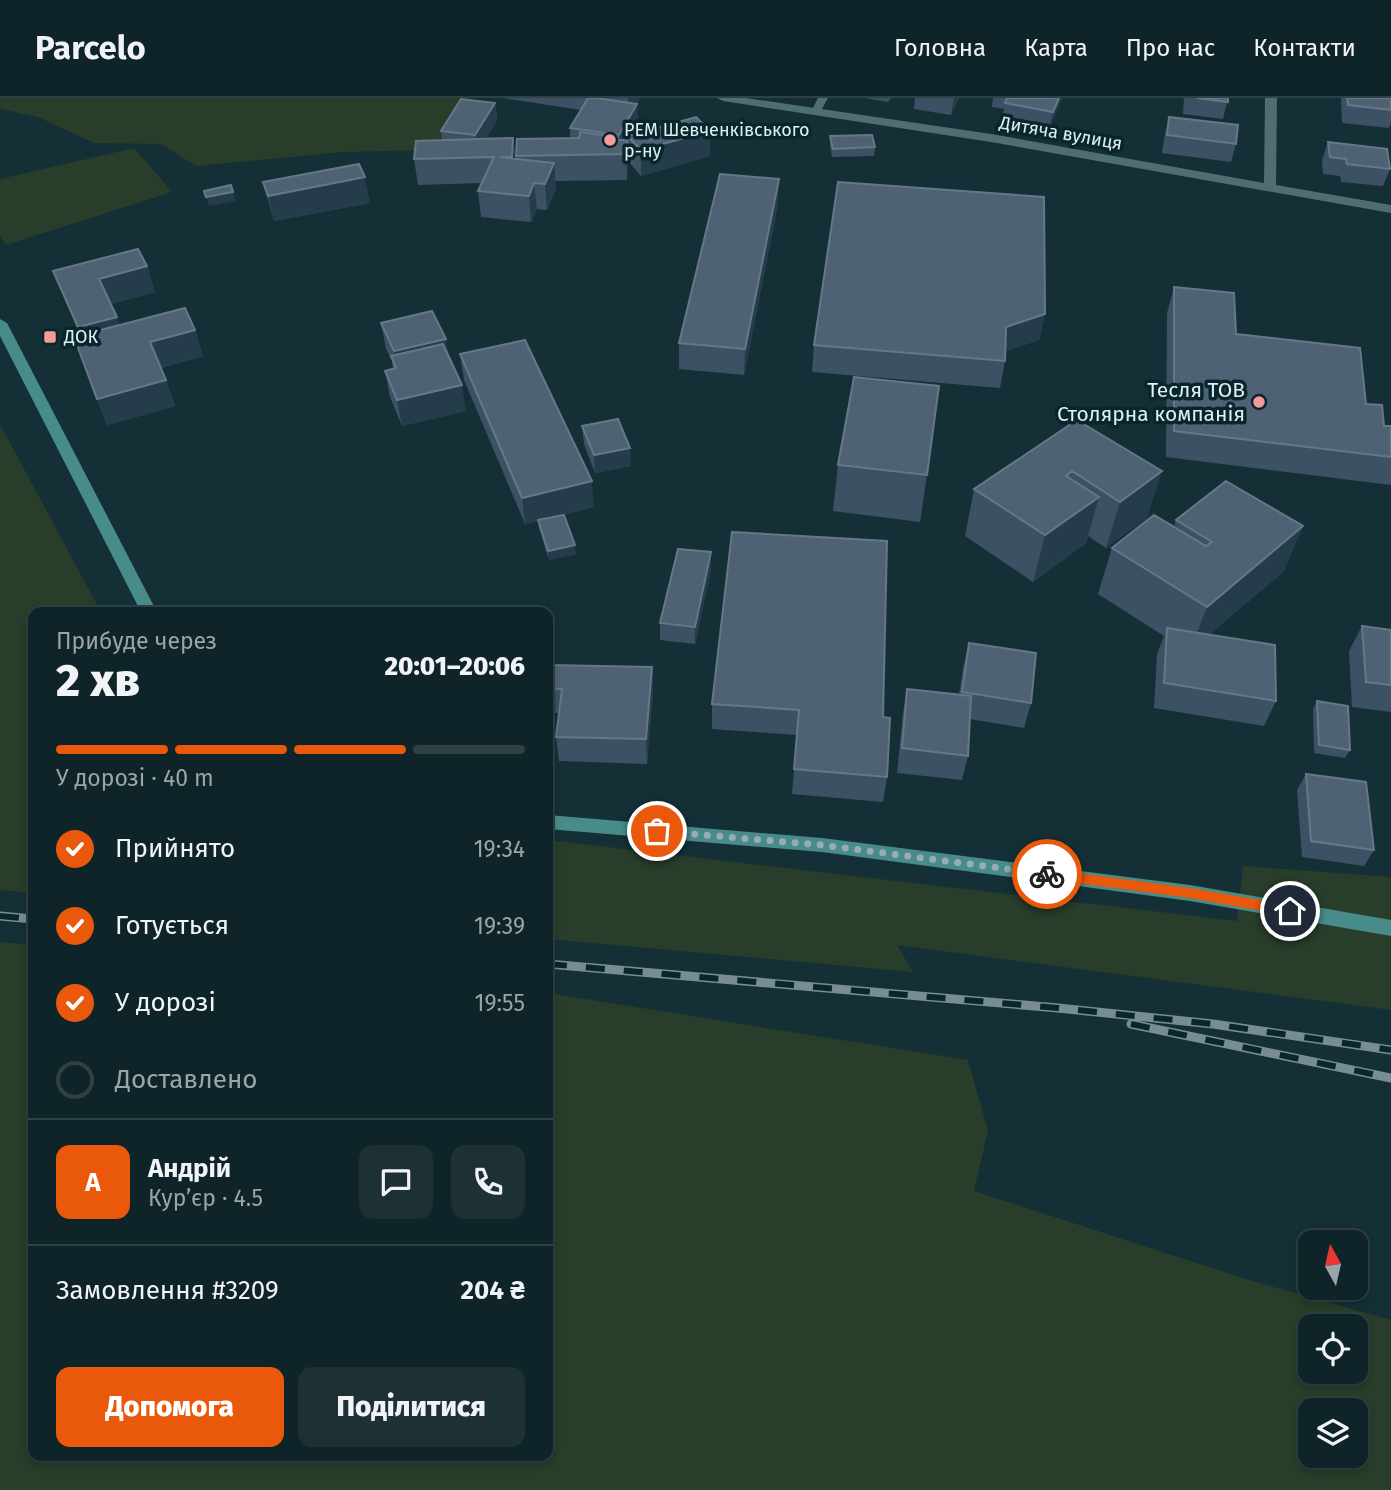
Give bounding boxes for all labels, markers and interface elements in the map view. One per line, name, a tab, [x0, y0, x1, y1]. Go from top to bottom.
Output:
text: Parcelo	[35, 28, 146, 68]
text: Головна	[894, 34, 986, 62]
text: Карта	[1024, 34, 1088, 62]
text: Про нас	[1126, 34, 1215, 62]
text: Контакти	[1253, 34, 1356, 62]
street label: Дитяча вулиця	[997, 111, 1124, 155]
place label: РЕМ Шевченківського р-ну	[624, 119, 809, 162]
marker: РЕМ Шевченківського р-ну	[602, 132, 618, 148]
place label: ДОК	[63, 326, 98, 348]
marker: ДОК	[42, 329, 58, 345]
place label: Тесля ТОВ Столярна компанія	[1057, 377, 1245, 427]
marker: Тесля ТОВ Столярна компанія	[1251, 394, 1267, 410]
text: Прибуде через	[56, 627, 217, 655]
text: 20:01–20:06	[385, 651, 525, 682]
text: 2 хв	[56, 653, 140, 708]
text: У дорозі · 40 m	[56, 764, 214, 792]
pin	[627, 801, 687, 861]
icon: bag	[638, 812, 676, 850]
icon: check	[56, 830, 94, 868]
text: Прийнято	[115, 833, 235, 864]
text: 19:34	[474, 835, 525, 863]
courier	[1012, 839, 1082, 909]
icon: bike	[1028, 855, 1066, 893]
pin	[1260, 881, 1320, 941]
icon: home	[1271, 892, 1309, 930]
icon: check	[56, 907, 94, 945]
text: Готується	[115, 910, 229, 941]
text: 19:39	[474, 912, 525, 940]
icon: check	[56, 984, 94, 1022]
text: У дорозі	[115, 987, 216, 1018]
text: 19:55	[474, 989, 525, 1017]
text: Доставлено	[115, 1064, 257, 1095]
button: chat	[359, 1145, 433, 1219]
button: phone	[451, 1145, 525, 1219]
text: Андрій	[148, 1153, 231, 1184]
text: А	[85, 1167, 101, 1198]
text: Кур’єр · 4.5	[148, 1184, 263, 1212]
north arrow	[1298, 1230, 1368, 1300]
map controls	[1298, 1230, 1368, 1468]
text: Замовлення #3209	[56, 1275, 279, 1306]
text: 204 ₴	[461, 1275, 525, 1306]
button: locate	[1298, 1314, 1368, 1384]
button: Допомога	[56, 1367, 284, 1447]
button: Поділитися	[298, 1367, 525, 1447]
button: layers	[1298, 1398, 1368, 1468]

